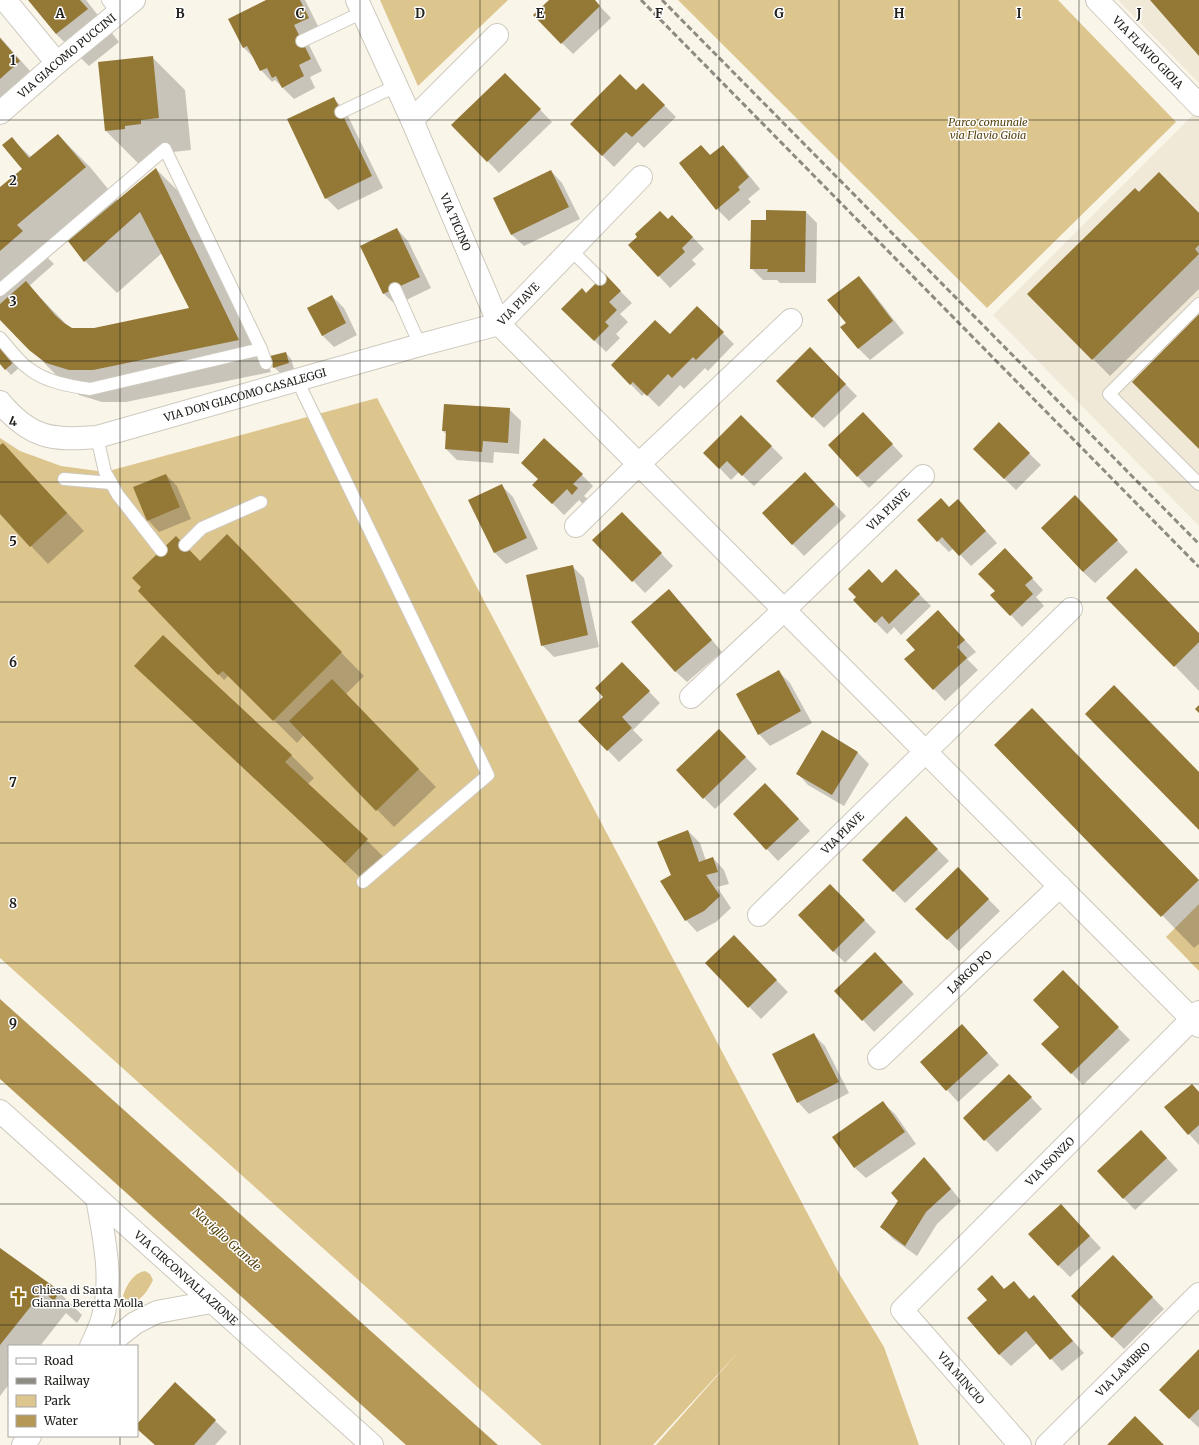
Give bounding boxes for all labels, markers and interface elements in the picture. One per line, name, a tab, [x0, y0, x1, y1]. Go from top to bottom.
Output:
text: B	[175, 5, 185, 22]
text: C	[296, 5, 305, 22]
text: D	[415, 5, 425, 22]
text: E	[536, 5, 545, 22]
text: F	[655, 5, 663, 22]
text: G	[774, 5, 784, 22]
text: H	[894, 5, 905, 22]
text: I	[1016, 5, 1022, 22]
text: J	[1135, 5, 1142, 22]
street label: VIA GIACOMO PUCCINI	[15, 11, 119, 101]
street label: VIA FLAVIO GIOIA	[1109, 12, 1186, 92]
text: 1	[10, 52, 16, 69]
park label: Parco comunale via Flavio Gioia	[948, 115, 1028, 142]
text: 2	[9, 172, 17, 189]
street label: VIA TICINO	[437, 190, 474, 253]
street label: VIA PIAVE	[494, 279, 542, 329]
text: 3	[9, 293, 17, 310]
street label: VIA DON GIACOMO CASALEGGI	[161, 365, 328, 425]
text: 4	[9, 413, 18, 430]
street label: VIA PIAVE	[863, 486, 913, 534]
text: 5	[9, 533, 17, 550]
text: 6	[9, 654, 17, 671]
text: 7	[9, 774, 17, 791]
street label: VIA PIAVE	[818, 809, 867, 858]
text: 8	[9, 895, 17, 912]
street label: LARGO PO	[944, 947, 995, 996]
text: 9	[9, 1015, 17, 1032]
street label: VIA ISONZO	[1022, 1134, 1078, 1190]
water label: Naviglio Grande	[190, 1204, 264, 1274]
street label: VIA CIRCONVALLAZIONE	[131, 1227, 241, 1328]
place label: Chiesa di Santa Gianna Beretta Molla	[32, 1283, 143, 1310]
church icon: Chiesa di Santa Gianna Beretta Molla	[9, 1286, 29, 1306]
street label: VIA LAMBRO	[1092, 1340, 1153, 1400]
legend	[8, 1345, 138, 1437]
street label: VIA MINCIO	[934, 1348, 987, 1407]
text: Road	[44, 1353, 73, 1368]
text: Railway	[44, 1373, 90, 1388]
text: Park	[44, 1393, 71, 1408]
text: Water	[43, 1413, 79, 1428]

